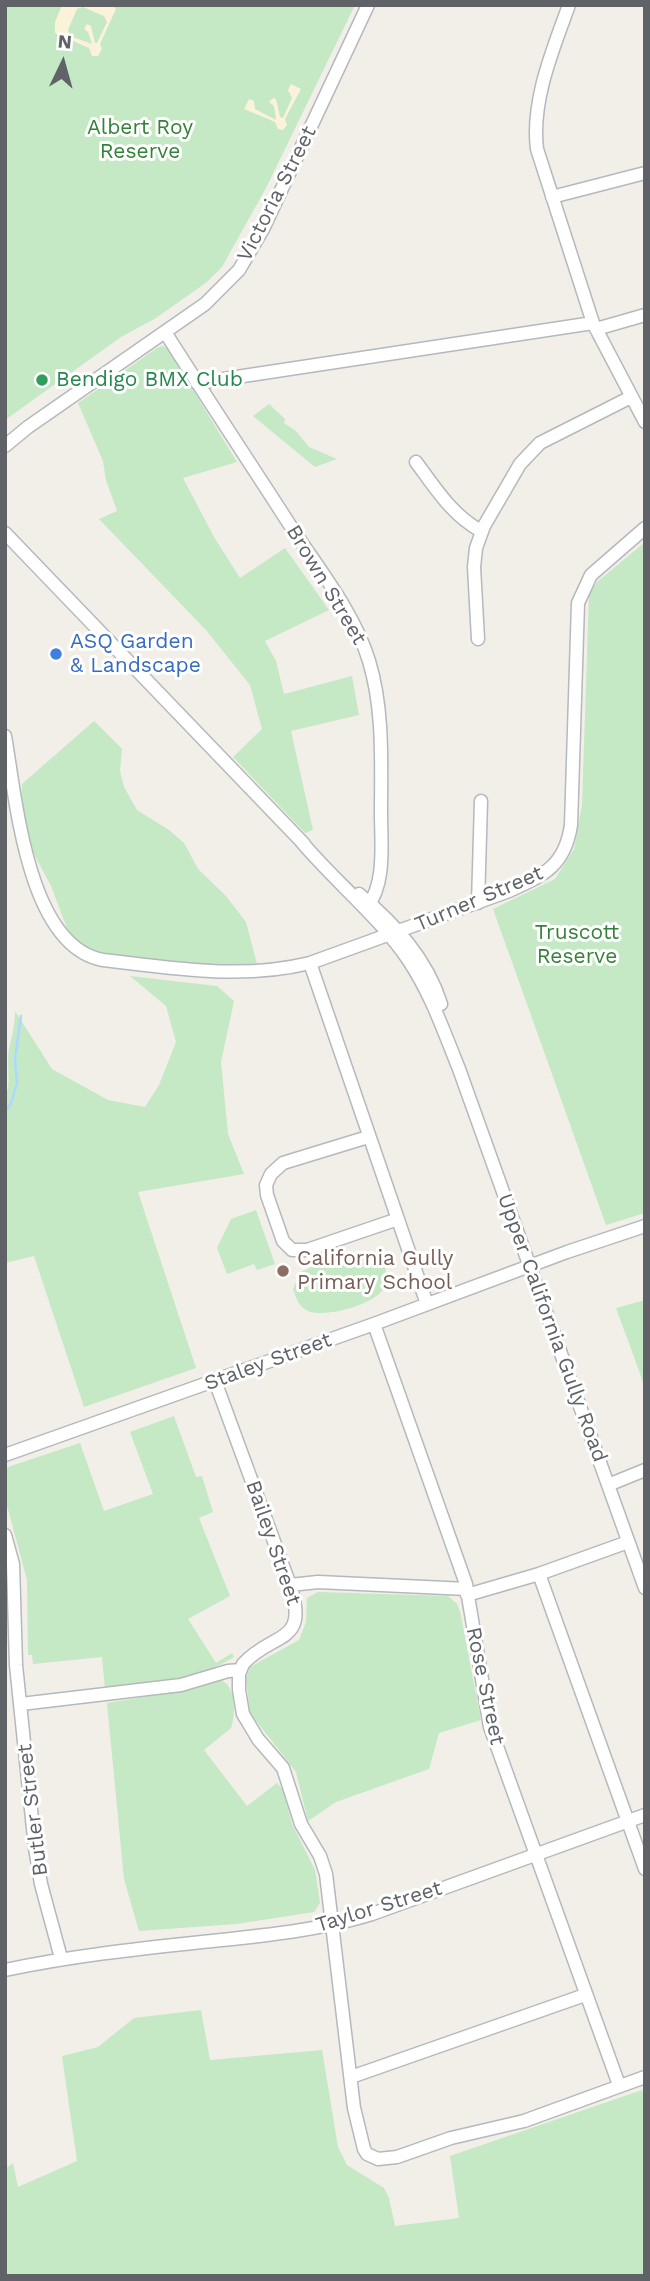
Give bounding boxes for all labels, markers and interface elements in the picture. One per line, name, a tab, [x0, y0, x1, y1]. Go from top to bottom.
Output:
north arrow	[28, 28, 98, 98]
text: N	[57, 30, 73, 54]
park label: Albert Roy Reserve	[87, 115, 193, 165]
street label: Victoria Street	[232, 122, 322, 266]
place label: Bendigo BMX Club	[56, 367, 243, 393]
marker: Bendigo BMX Club	[34, 372, 50, 388]
street label: Brown Street	[280, 521, 372, 649]
place label: ASQ Garden & Landscape	[70, 629, 201, 679]
marker: ASQ Garden & Landscape	[48, 646, 64, 662]
street label: Turner Street	[411, 861, 547, 937]
park label: Truscott Reserve	[535, 920, 619, 970]
street label: Upper California Gully Road	[492, 1190, 612, 1466]
place label: California Gully Primary School	[297, 1246, 453, 1296]
marker: California Gully Primary School	[275, 1263, 291, 1279]
street label: Staley Street	[201, 1327, 335, 1397]
street label: Bailey Street	[240, 1477, 306, 1609]
street label: Rose Street	[460, 1625, 510, 1747]
street label: Butler Street	[12, 1742, 54, 1878]
street label: Taylor Street	[313, 1876, 445, 1938]

